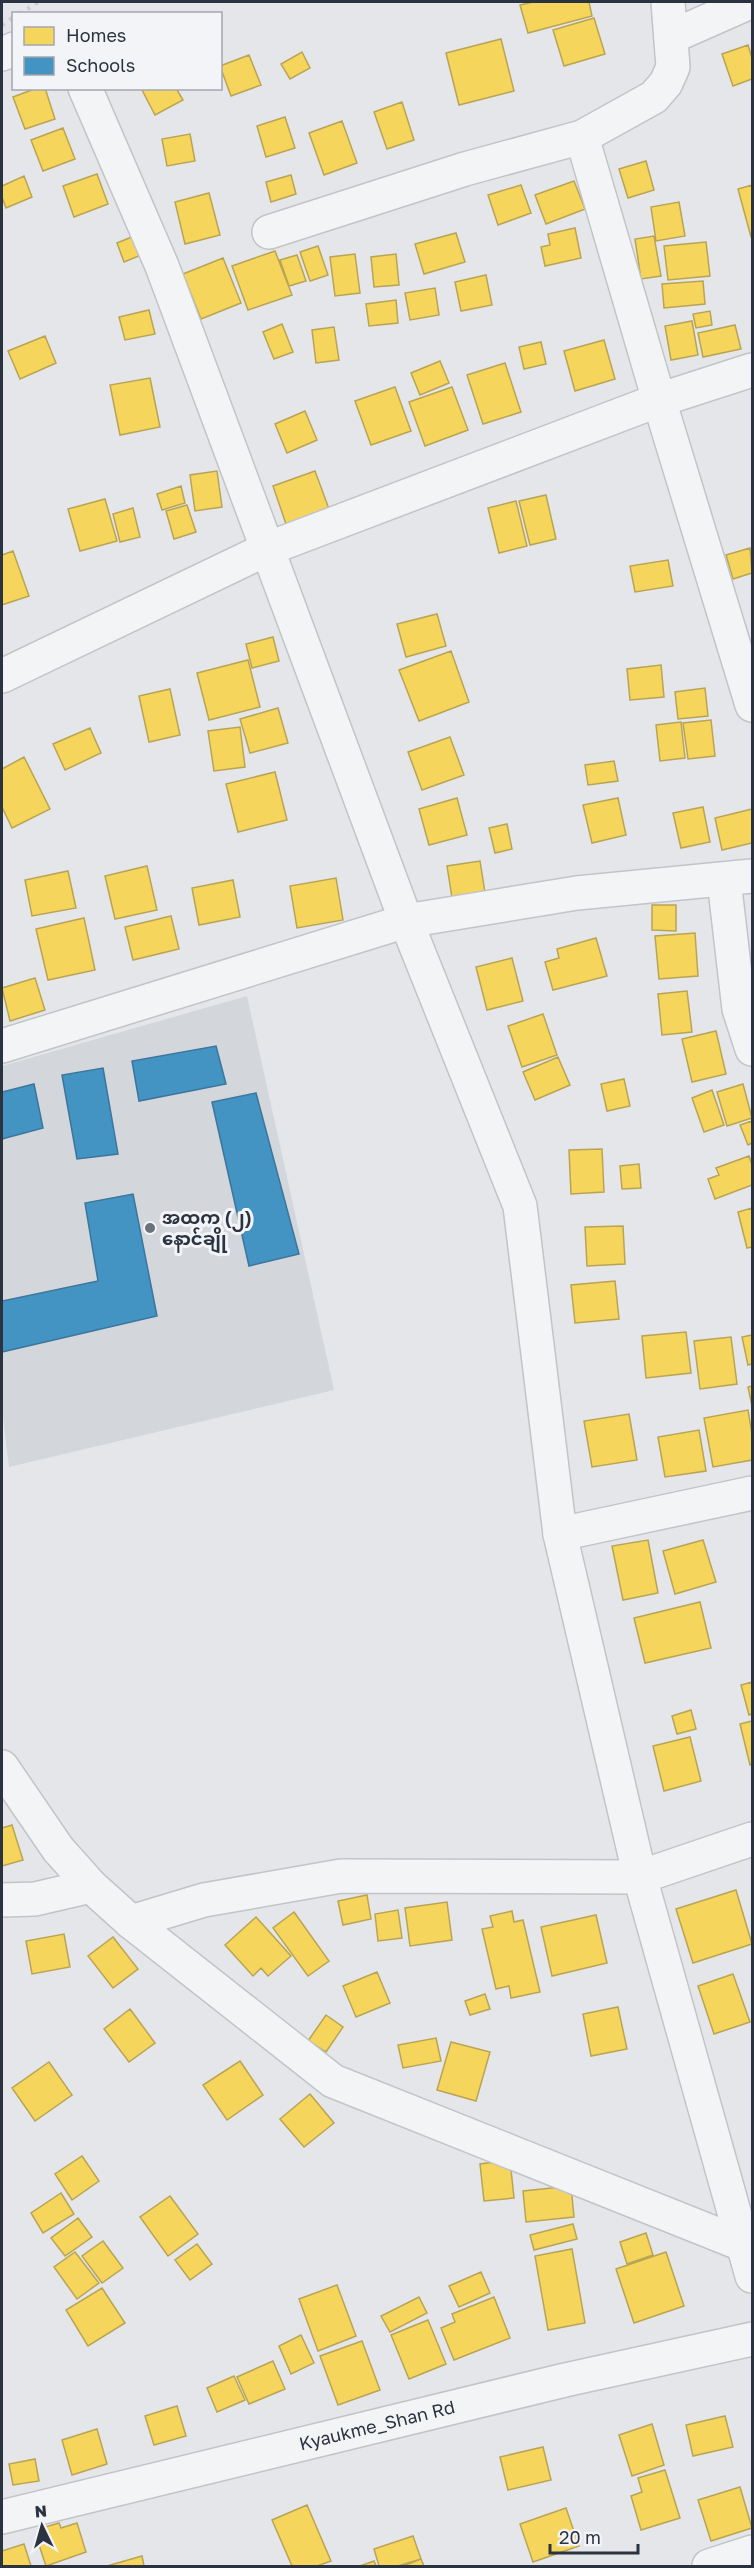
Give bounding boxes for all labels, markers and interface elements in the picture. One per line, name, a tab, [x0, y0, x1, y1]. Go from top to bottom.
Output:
legend	[12, 12, 222, 90]
text: Homes	[66, 24, 126, 46]
text: Schools	[66, 54, 135, 76]
place label: အထက (၂) နောင်ချို	[162, 1206, 252, 1254]
marker: အထက (၂) နောင်ချို	[143, 1221, 157, 1235]
street label: Kyaukme_Shan Rd	[297, 2395, 457, 2454]
north arrow	[12, 2496, 72, 2556]
text: N	[34, 2501, 48, 2522]
scale bar	[550, 2517, 638, 2555]
text: 20 m	[559, 2526, 601, 2548]

